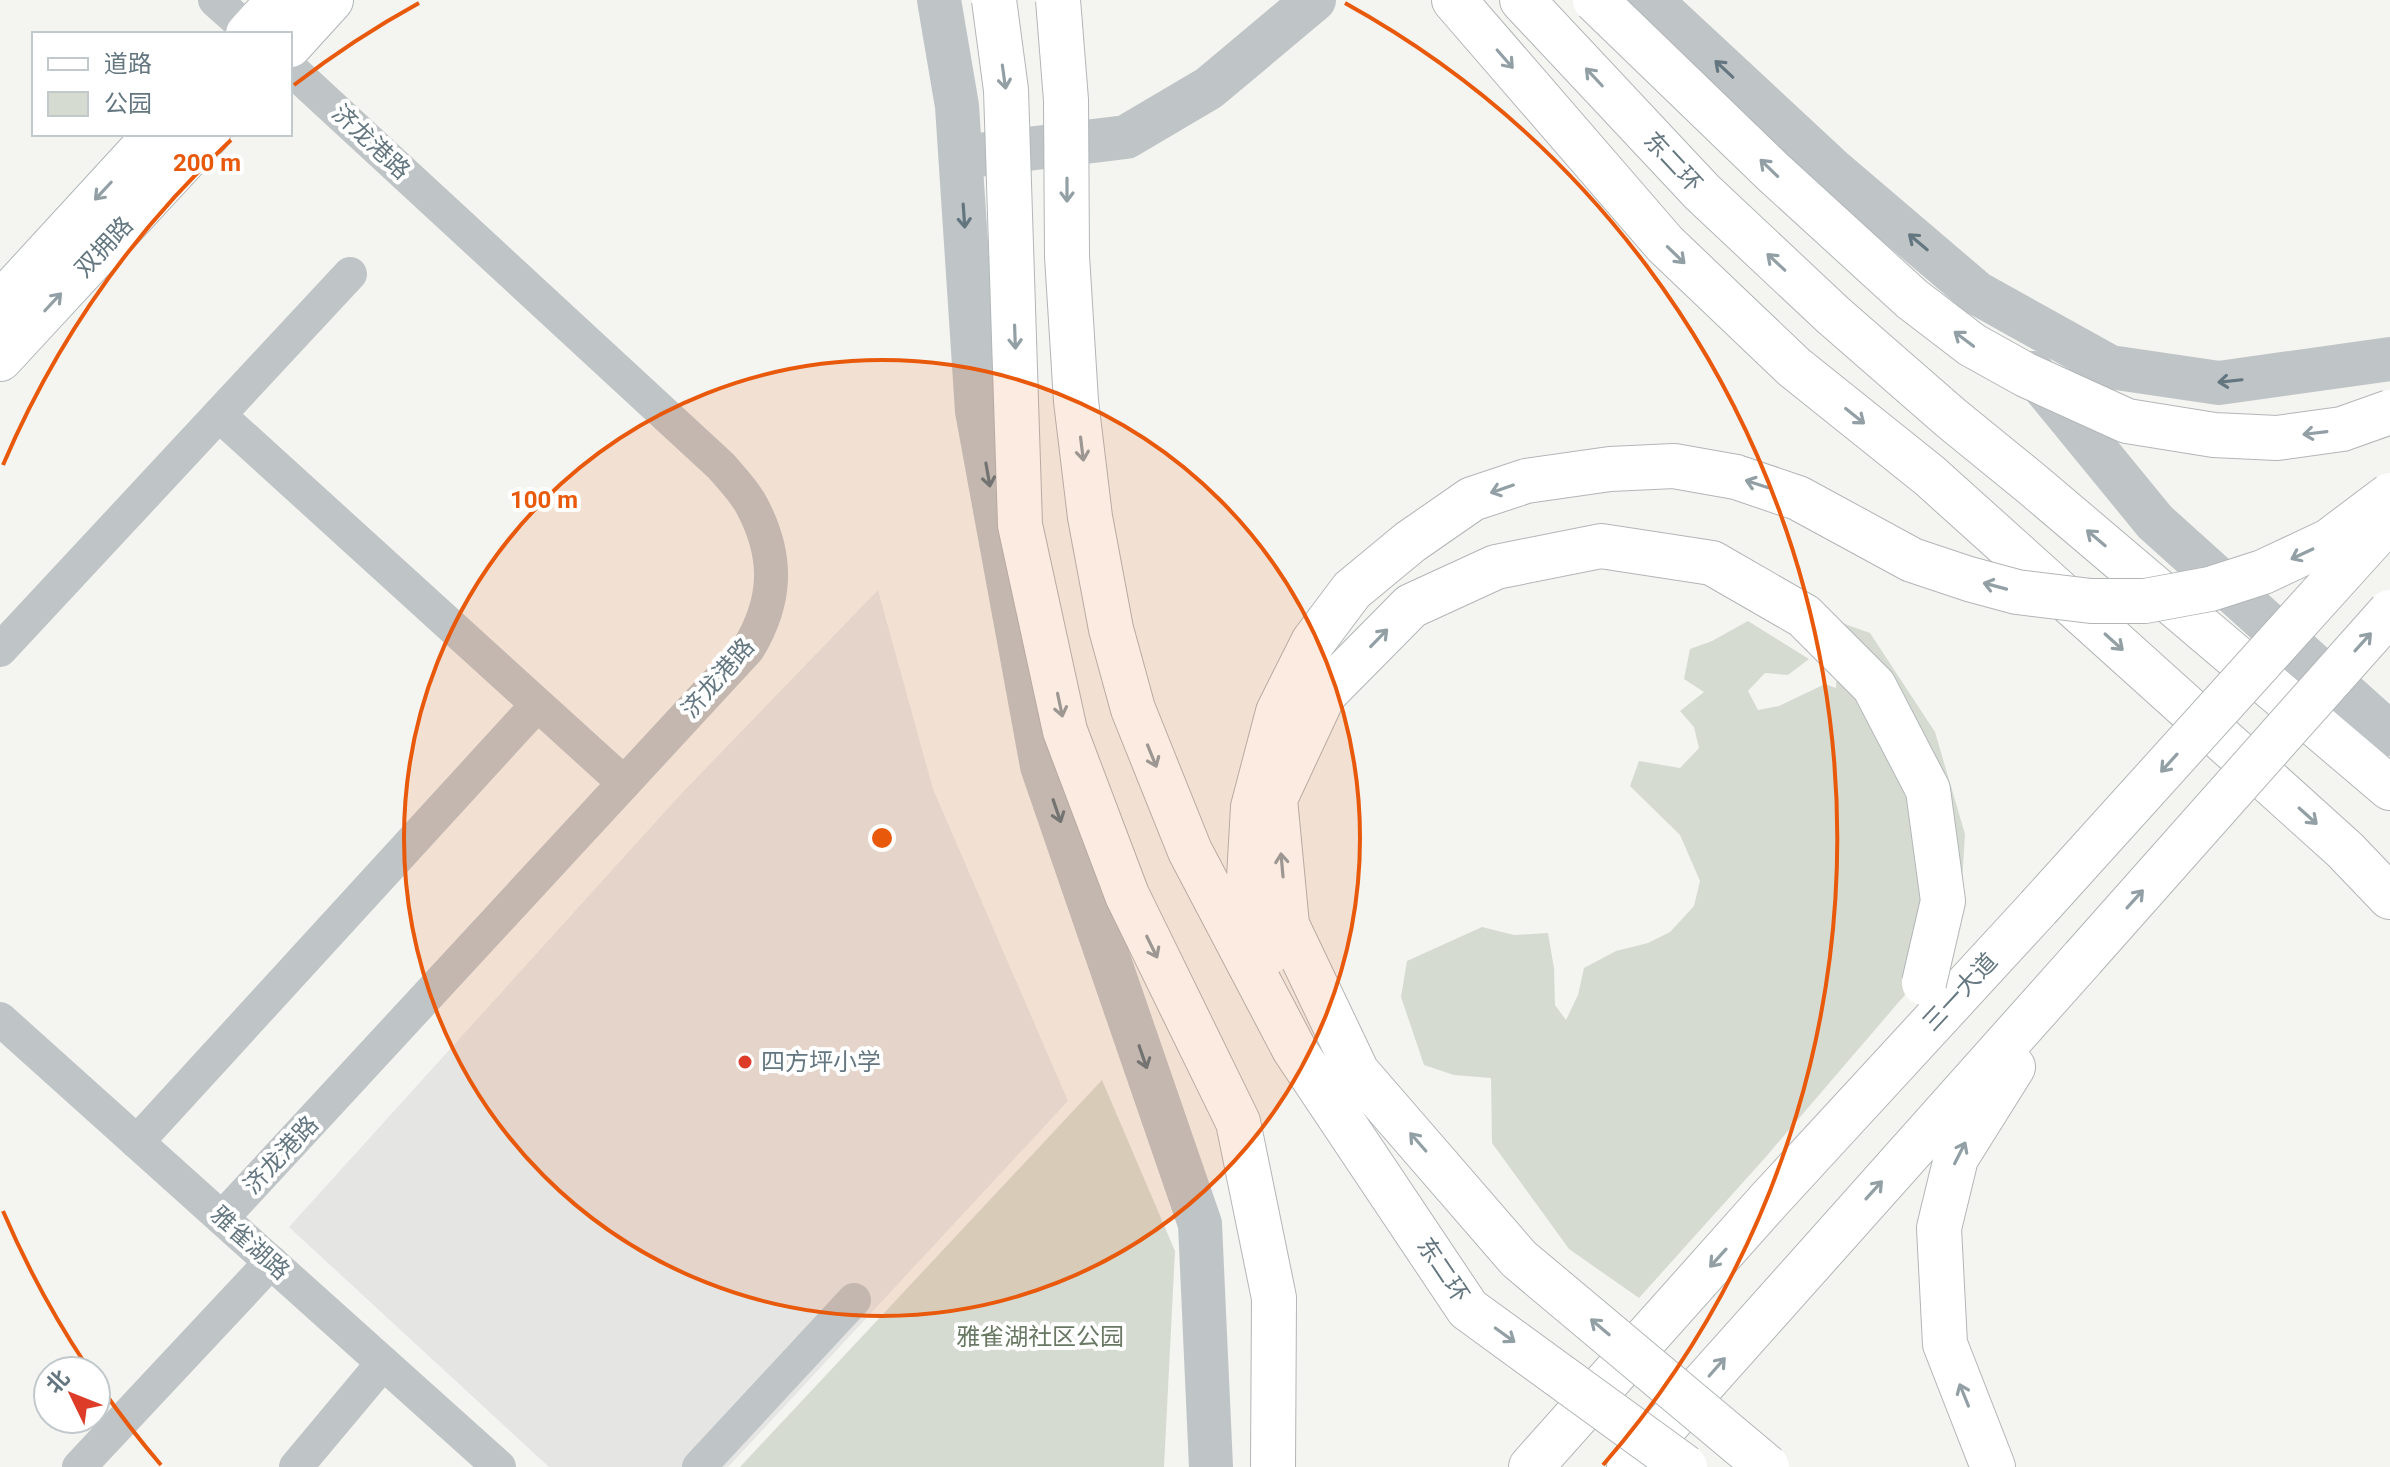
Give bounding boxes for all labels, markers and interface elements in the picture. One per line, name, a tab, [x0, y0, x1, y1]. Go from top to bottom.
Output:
legend	[32, 32, 292, 136]
one-way arrow	[1496, 48, 1514, 69]
text: 道路	[104, 50, 152, 78]
one-way arrow	[1714, 59, 1734, 78]
one-way arrow	[997, 63, 1012, 90]
one-way arrow	[1584, 67, 1603, 87]
text: 公园	[104, 90, 152, 118]
street label: 济龙港路	[326, 99, 416, 185]
street label: 东二环	[1638, 126, 1708, 198]
text: 200 m	[173, 149, 241, 177]
one-way arrow	[1760, 159, 1779, 178]
one-way arrow	[1059, 176, 1075, 203]
one-way arrow	[95, 181, 113, 201]
one-way arrow	[957, 202, 972, 229]
street label: 双拥路	[69, 211, 139, 283]
one-way arrow	[1908, 233, 1929, 251]
one-way arrow	[1666, 245, 1686, 264]
one-way arrow	[1767, 253, 1786, 272]
one-way arrow	[43, 292, 62, 312]
one-way arrow	[1008, 323, 1023, 350]
one-way arrow	[1954, 331, 1976, 347]
one-way arrow	[2217, 373, 2243, 388]
one-way arrow	[1844, 407, 1865, 425]
one-way arrow	[2302, 425, 2329, 440]
one-way arrow	[1074, 435, 1089, 462]
one-way arrow	[982, 462, 997, 487]
one-way arrow	[1745, 476, 1770, 491]
one-way arrow	[1489, 483, 1514, 498]
text: 100 m	[510, 486, 578, 514]
one-way arrow	[2086, 529, 2107, 547]
one-way arrow	[2290, 547, 2314, 562]
one-way arrow	[1983, 578, 2009, 593]
one-way arrow	[1369, 629, 1388, 648]
one-way arrow	[2104, 632, 2124, 650]
one-way arrow	[2354, 632, 2372, 652]
street label: 济龙港路	[676, 633, 760, 723]
one-way arrow	[1053, 691, 1068, 717]
one-way arrow	[1145, 743, 1160, 768]
one-way arrow	[2160, 753, 2178, 773]
one-way arrow	[1051, 799, 1066, 824]
one-way arrow	[2297, 806, 2317, 824]
centre of rings	[868, 824, 896, 852]
one-way arrow	[1274, 852, 1289, 879]
one-way arrow	[2126, 890, 2144, 910]
one-way arrow	[1145, 934, 1161, 958]
street label: 三一大道	[1917, 947, 2003, 1037]
one-way arrow	[1136, 1044, 1151, 1069]
place label: 四方坪小学	[761, 1048, 881, 1076]
marker: 四方坪小学	[736, 1053, 754, 1071]
street label: 济龙港路	[238, 1110, 324, 1200]
one-way arrow	[1409, 1133, 1427, 1153]
one-way arrow	[1953, 1142, 1968, 1165]
one-way arrow	[1865, 1180, 1883, 1200]
street label: 雅雀湖路	[205, 1200, 295, 1286]
street label: 东二环	[1411, 1232, 1475, 1308]
one-way arrow	[1710, 1247, 1728, 1267]
one-way arrow	[1590, 1318, 1611, 1336]
park label: 雅雀湖社区公园	[956, 1323, 1124, 1351]
one-way arrow	[1493, 1327, 1515, 1344]
north arrow	[32, 1355, 112, 1435]
one-way arrow	[1708, 1357, 1726, 1377]
text: 北	[41, 1365, 74, 1398]
one-way arrow	[1956, 1383, 1971, 1408]

